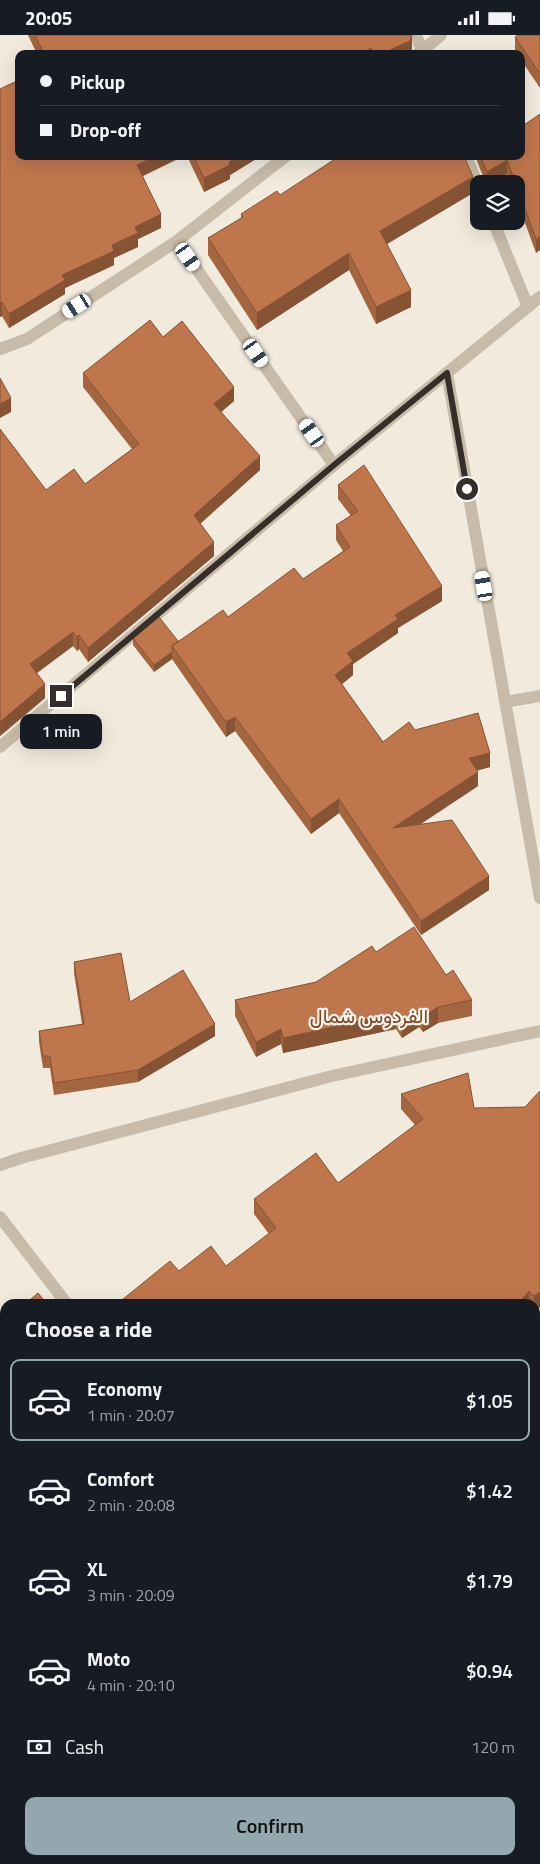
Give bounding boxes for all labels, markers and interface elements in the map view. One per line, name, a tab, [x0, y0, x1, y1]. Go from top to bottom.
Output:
text: 20:05	[25, 3, 72, 32]
text: Pickup	[70, 67, 125, 96]
text: Drop-off	[70, 115, 141, 144]
map controls	[470, 175, 525, 230]
button: layers	[470, 175, 525, 230]
car	[173, 240, 202, 274]
car	[60, 292, 93, 320]
car	[241, 336, 270, 370]
car	[297, 416, 326, 450]
route start	[456, 478, 478, 500]
car	[474, 570, 493, 602]
route end	[50, 685, 72, 707]
callout: 1 min	[20, 713, 102, 749]
text: 1 min	[42, 719, 80, 743]
district label: الفردوس شمال	[310, 1000, 428, 1031]
text: Choose a ride	[25, 1312, 152, 1346]
text: Economy	[87, 1374, 162, 1403]
icon: car	[27, 1378, 72, 1423]
text: $1.05	[466, 1386, 513, 1415]
text: 1 min · 20:07	[87, 1403, 175, 1427]
text: Comfort	[87, 1464, 154, 1493]
icon: car	[27, 1468, 72, 1513]
text: $1.42	[466, 1476, 513, 1505]
text: 2 min · 20:08	[87, 1493, 175, 1517]
text: XL	[87, 1554, 107, 1583]
icon: car	[27, 1558, 72, 1603]
text: $1.79	[466, 1566, 513, 1595]
text: 3 min · 20:09	[87, 1583, 175, 1607]
text: Moto	[87, 1644, 130, 1673]
icon: car	[27, 1648, 72, 1693]
text: $0.94	[466, 1656, 513, 1685]
text: 4 min · 20:10	[87, 1673, 175, 1697]
text: Cash	[65, 1732, 104, 1761]
icon: cash	[25, 1733, 53, 1761]
text: 120 m	[471, 1735, 515, 1759]
button: Confirm	[25, 1797, 515, 1855]

